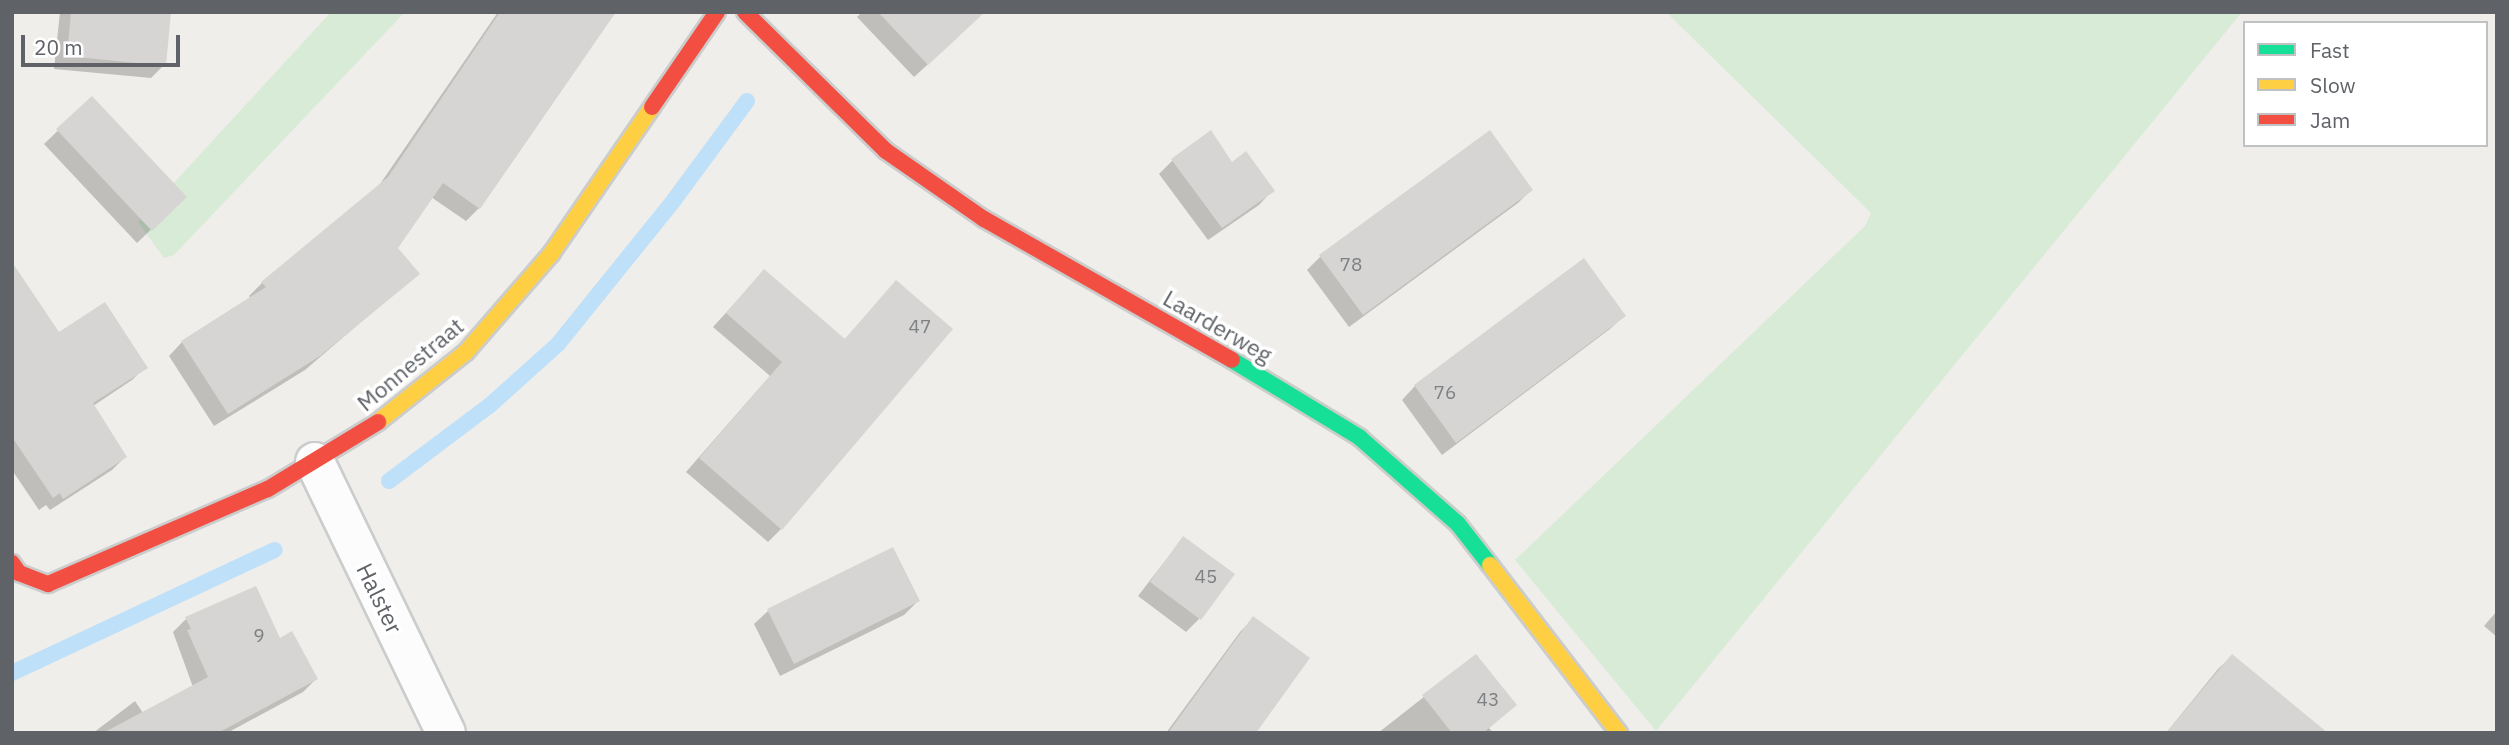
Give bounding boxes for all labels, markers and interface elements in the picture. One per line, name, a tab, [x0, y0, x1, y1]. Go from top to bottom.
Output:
scale bar	[24, 21, 184, 65]
legend	[2243, 21, 2488, 147]
text: 20 m	[34, 33, 83, 61]
text: Fast	[2310, 36, 2350, 64]
text: Slow	[2310, 71, 2356, 99]
text: Jam	[2310, 106, 2350, 134]
house number: 78	[1340, 254, 1362, 276]
street label: Laarderweg	[1159, 284, 1277, 368]
street label: Monnestraat	[351, 312, 469, 416]
house number: 47	[909, 316, 931, 338]
house number: 76	[1434, 382, 1456, 404]
street label: Halster	[351, 558, 409, 638]
house number: 45	[1195, 566, 1217, 588]
house number: 9	[253, 625, 265, 647]
house number: 43	[1477, 689, 1499, 711]

